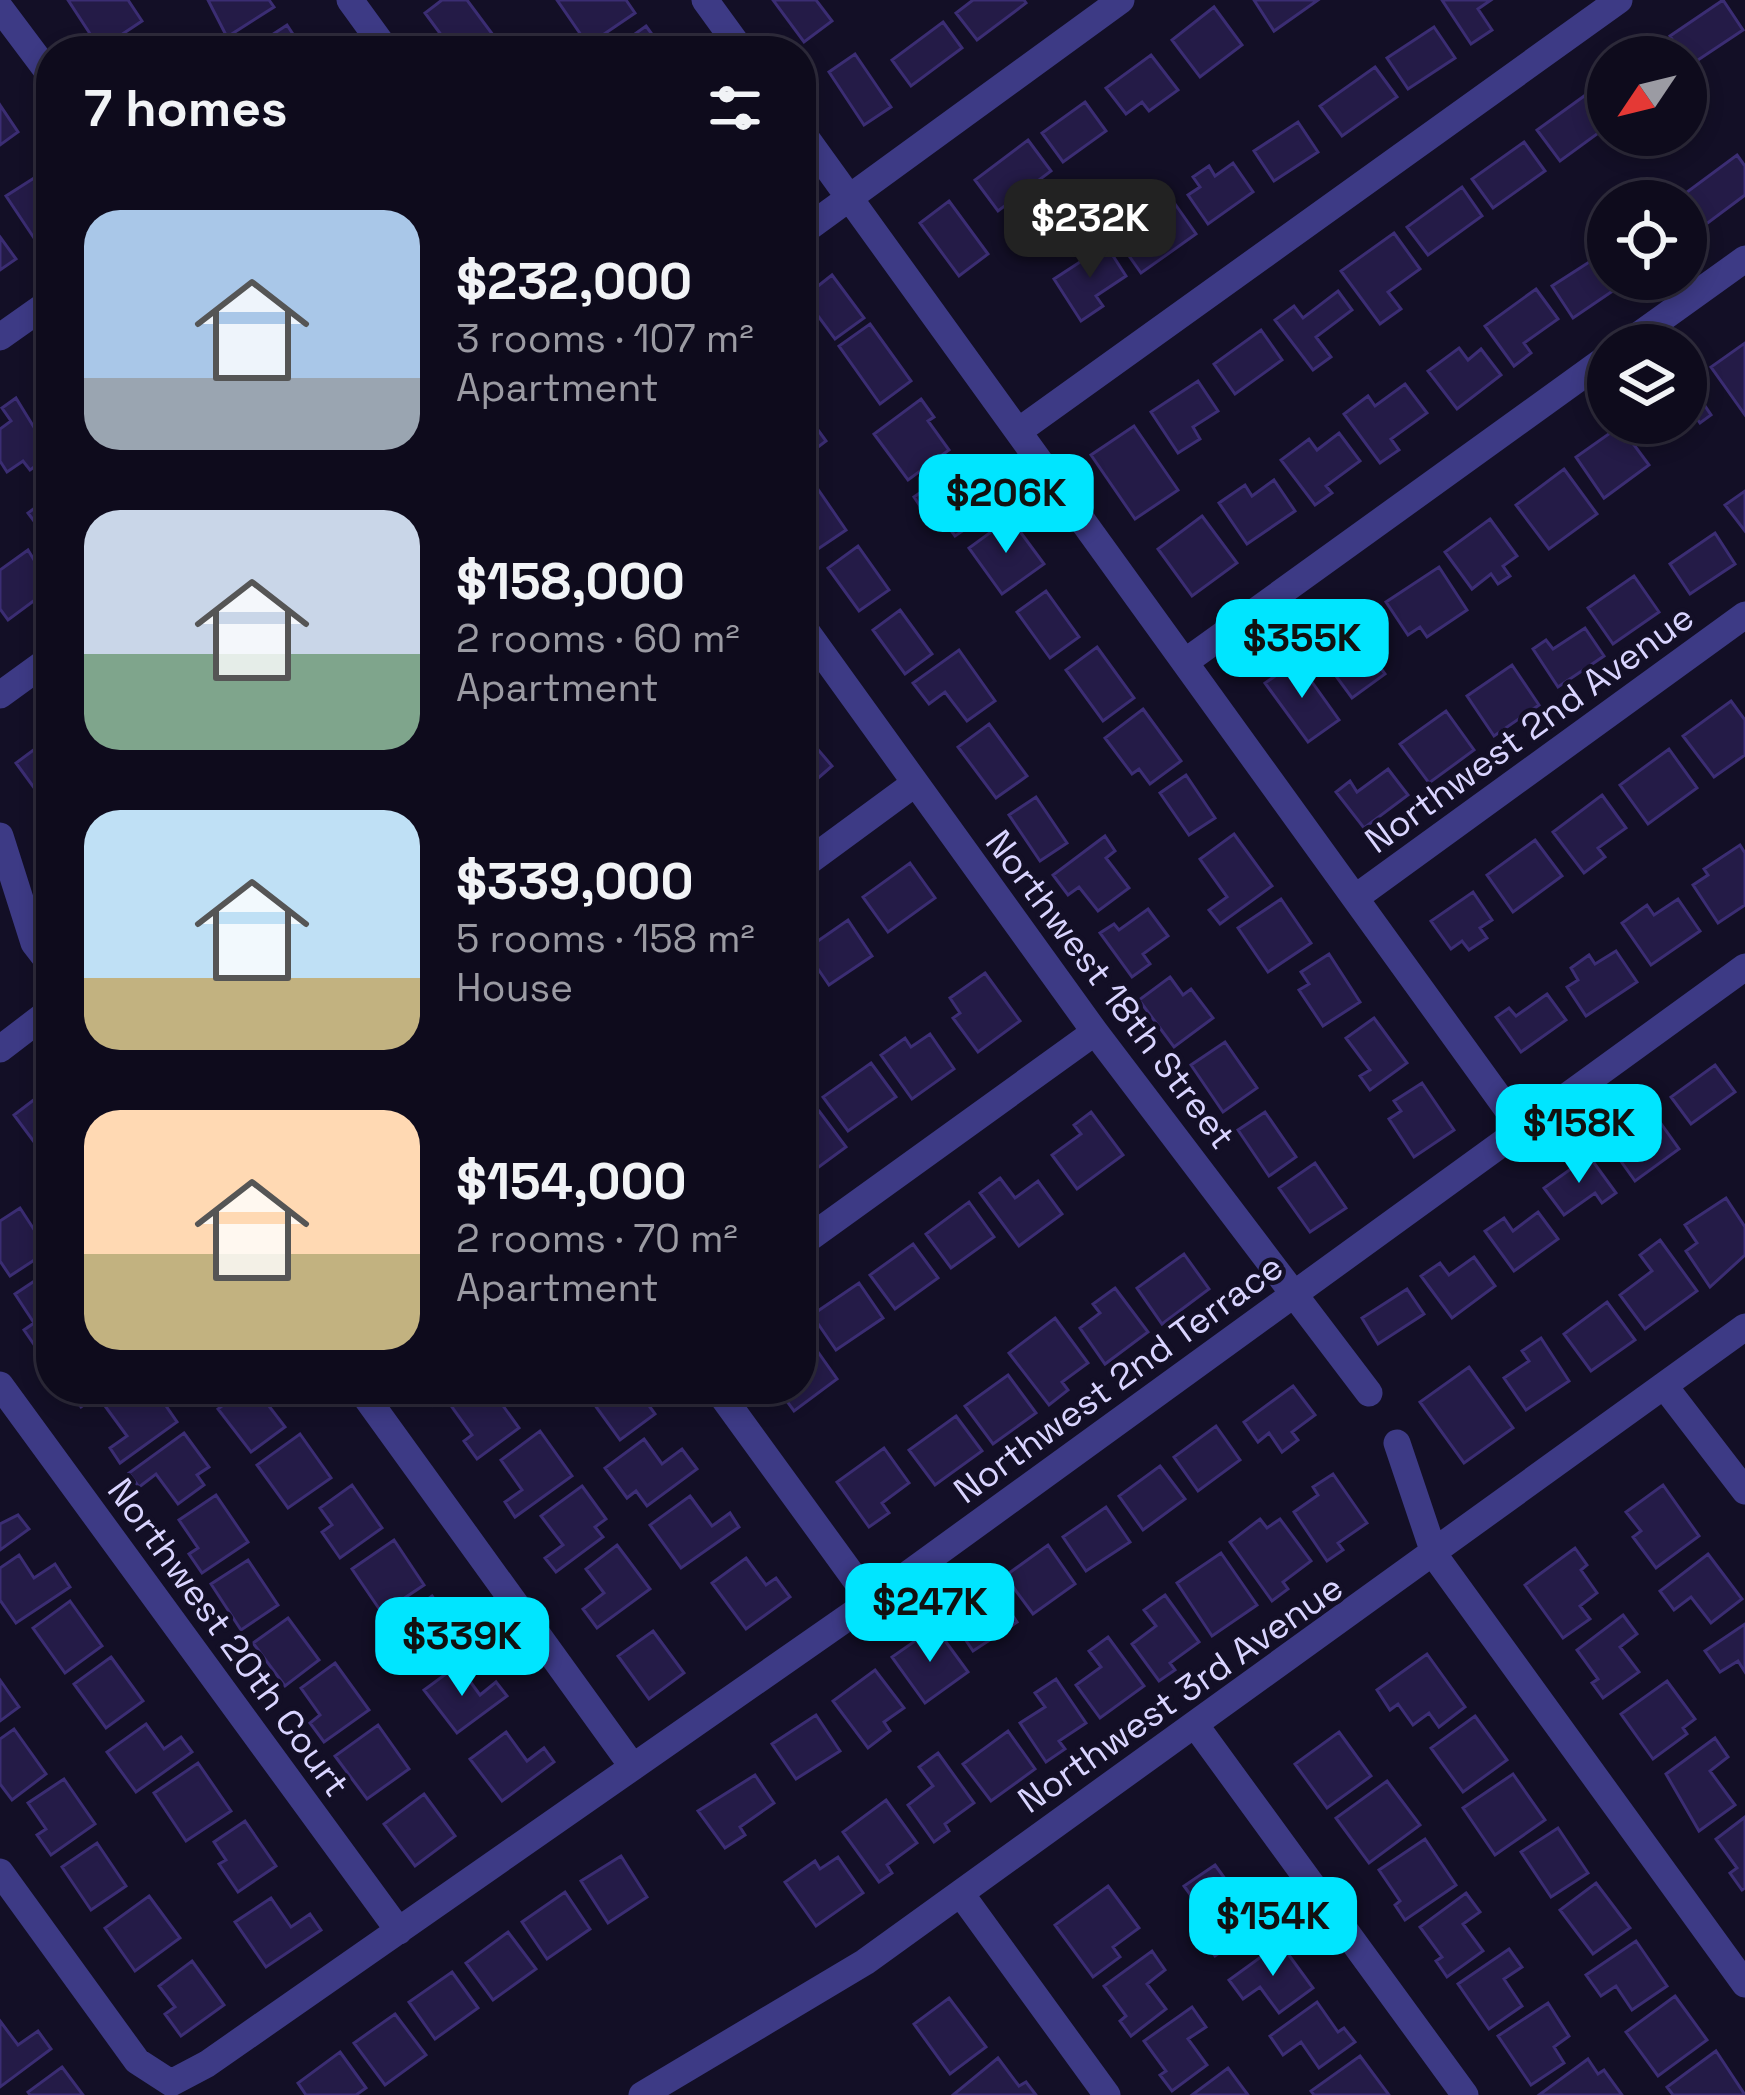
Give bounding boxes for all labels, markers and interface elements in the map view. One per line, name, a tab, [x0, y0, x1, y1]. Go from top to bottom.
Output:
north arrow	[1587, 36, 1707, 156]
map controls	[1587, 36, 1707, 444]
icon: filters	[702, 75, 768, 141]
text: 7 homes	[84, 76, 288, 141]
pin: $232K	[1006, 179, 1174, 281]
button: locate	[1587, 180, 1707, 300]
text: $232K	[1031, 193, 1149, 242]
text: $232,000	[456, 249, 692, 314]
icon: home	[180, 258, 324, 402]
text: 3 rooms · 107 m²	[456, 314, 754, 363]
button: layers	[1587, 324, 1707, 444]
text: Apartment	[456, 363, 659, 412]
pin: $206K	[922, 454, 1090, 556]
text: $206K	[946, 468, 1066, 517]
text: $158,000	[456, 549, 685, 614]
icon: home	[180, 558, 324, 702]
street label: Northwest 2nd Avenue	[1356, 594, 1703, 864]
pin: $355K	[1218, 599, 1386, 701]
text: $355K	[1243, 613, 1361, 662]
text: 2 rooms · 60 m²	[456, 614, 740, 663]
text: Apartment	[456, 663, 659, 712]
street label: Northwest 18th Street	[975, 821, 1245, 1158]
text: $339,000	[456, 849, 693, 914]
icon: home	[180, 858, 324, 1002]
text: 5 rooms · 158 m²	[456, 914, 755, 963]
text: House	[456, 963, 573, 1012]
pin: $158K	[1495, 1084, 1663, 1186]
text: $158K	[1523, 1098, 1635, 1147]
text: $154,000	[456, 1149, 687, 1214]
icon: home	[180, 1158, 324, 1302]
text: 2 rooms · 70 m²	[456, 1214, 738, 1263]
street label: Northwest 2nd Terrace	[945, 1244, 1292, 1514]
text: Apartment	[456, 1263, 659, 1312]
street label: Northwest 20th Court	[97, 1469, 359, 1806]
pin: $247K	[846, 1563, 1014, 1665]
street label: Northwest 3rd Avenue	[1009, 1564, 1352, 1823]
text: $247K	[872, 1577, 988, 1626]
pin: $339K	[378, 1597, 546, 1699]
text: $339K	[402, 1611, 522, 1660]
pin: $154K	[1189, 1877, 1357, 1979]
text: $154K	[1216, 1891, 1330, 1940]

